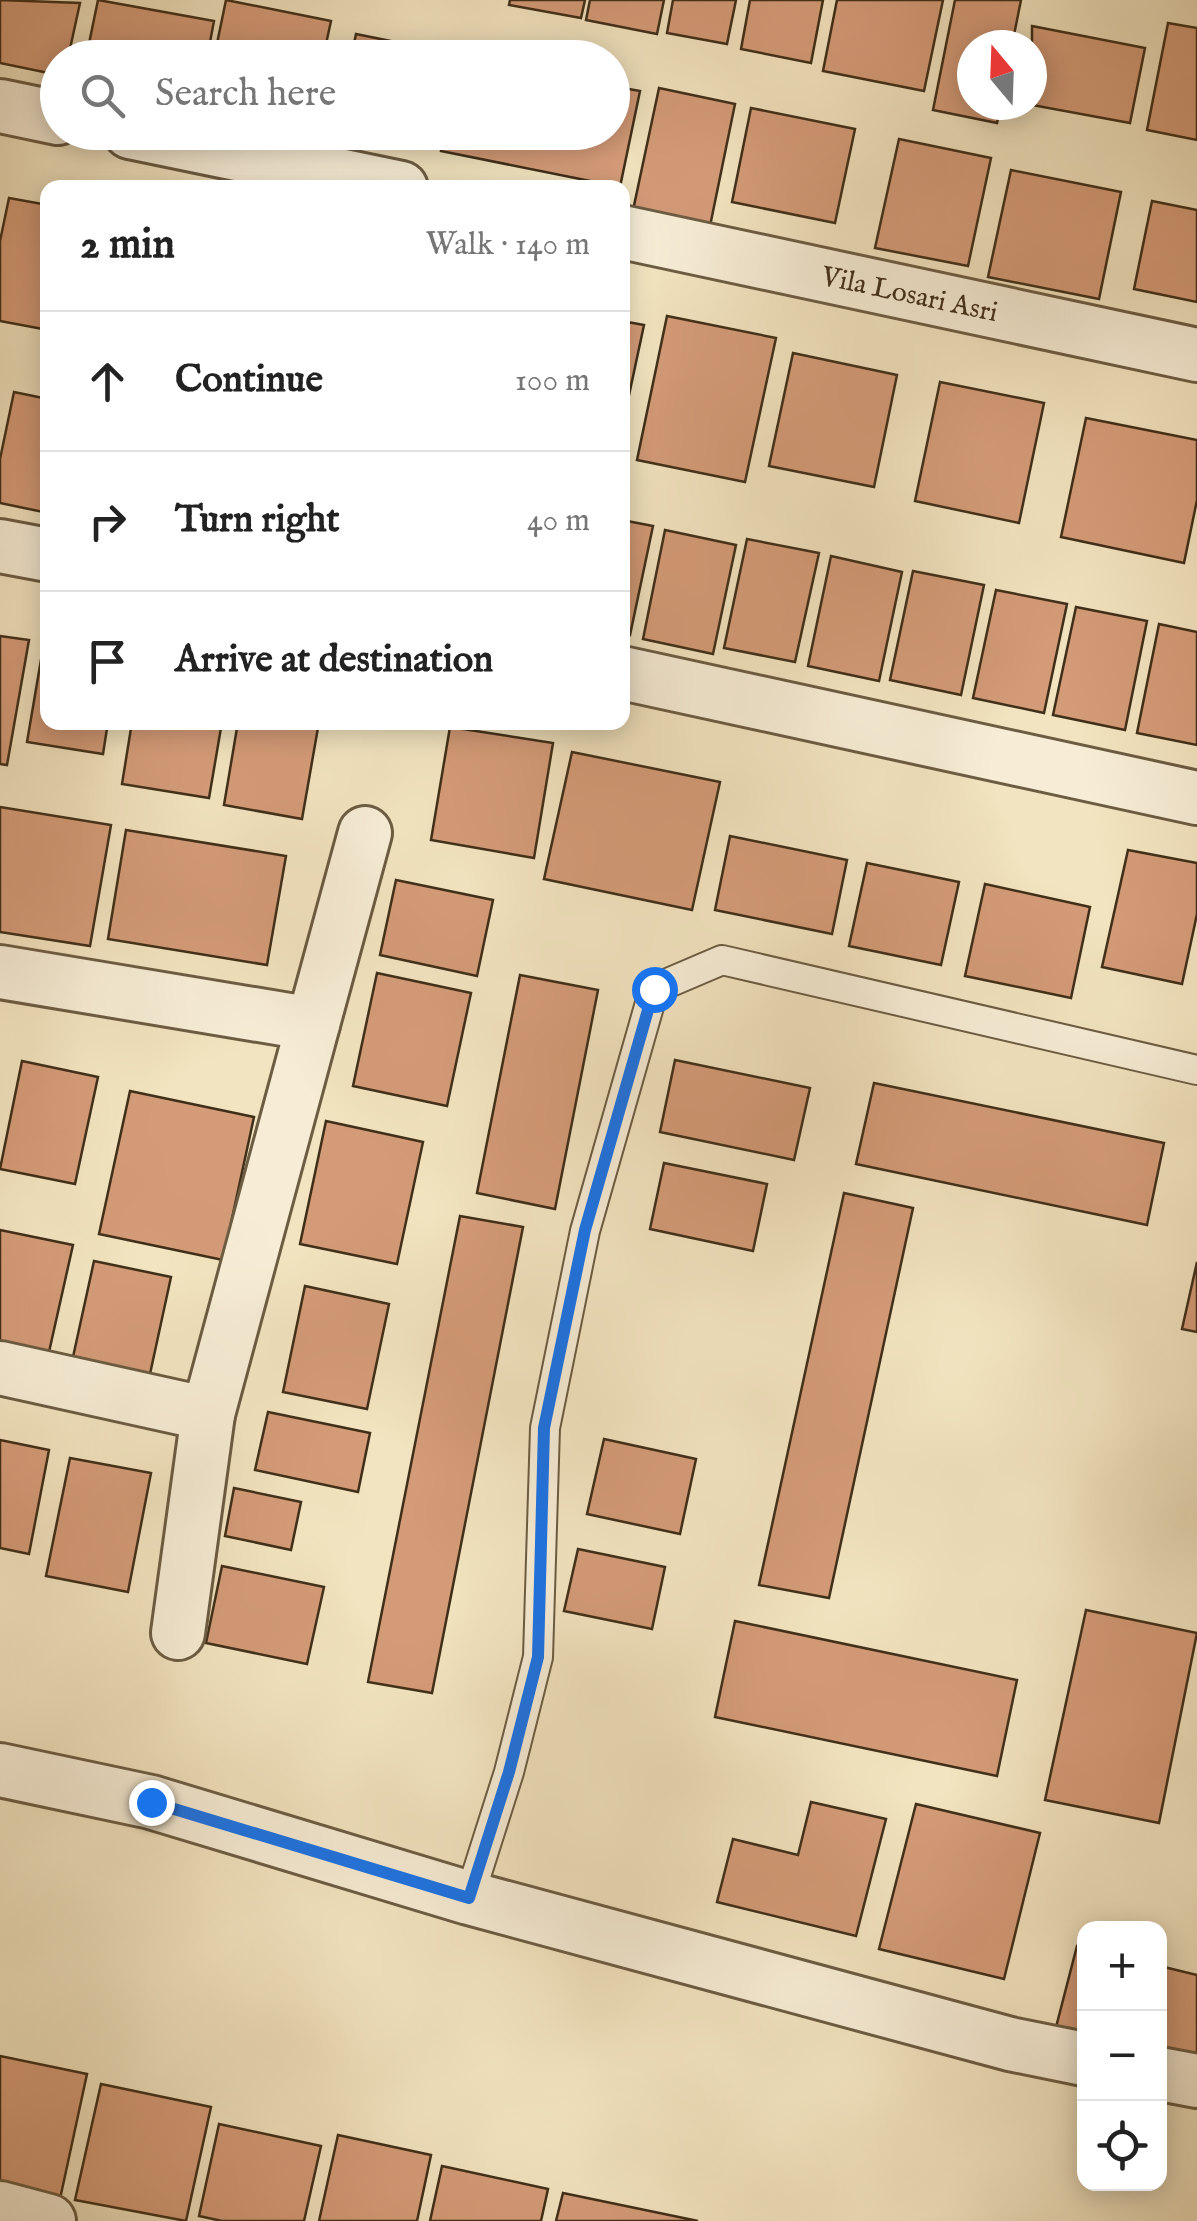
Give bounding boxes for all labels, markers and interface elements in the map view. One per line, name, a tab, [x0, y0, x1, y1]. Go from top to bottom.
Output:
north arrow	[957, 30, 1047, 120]
search box	[40, 40, 630, 150]
icon: search	[75, 68, 130, 123]
text: Search here	[155, 71, 336, 119]
text: 2 min	[80, 219, 175, 272]
text: Walk · 140 m	[426, 225, 590, 266]
street label: Vila Losari Asri	[817, 259, 1001, 331]
icon: ahead	[80, 354, 135, 409]
text: Continue	[175, 357, 323, 405]
text: 100 m	[515, 361, 590, 402]
icon: right	[80, 494, 135, 549]
text: Turn right	[175, 497, 339, 545]
text: 40 m	[527, 501, 590, 542]
icon: arrive	[80, 634, 135, 689]
text: Arrive at destination	[175, 637, 493, 685]
route start	[632, 967, 678, 1013]
route end	[129, 1780, 175, 1826]
map controls	[1077, 1921, 1167, 2191]
button: +	[1077, 1921, 1167, 2011]
button: −	[1077, 2011, 1167, 2101]
button: locate	[1077, 2101, 1167, 2191]

